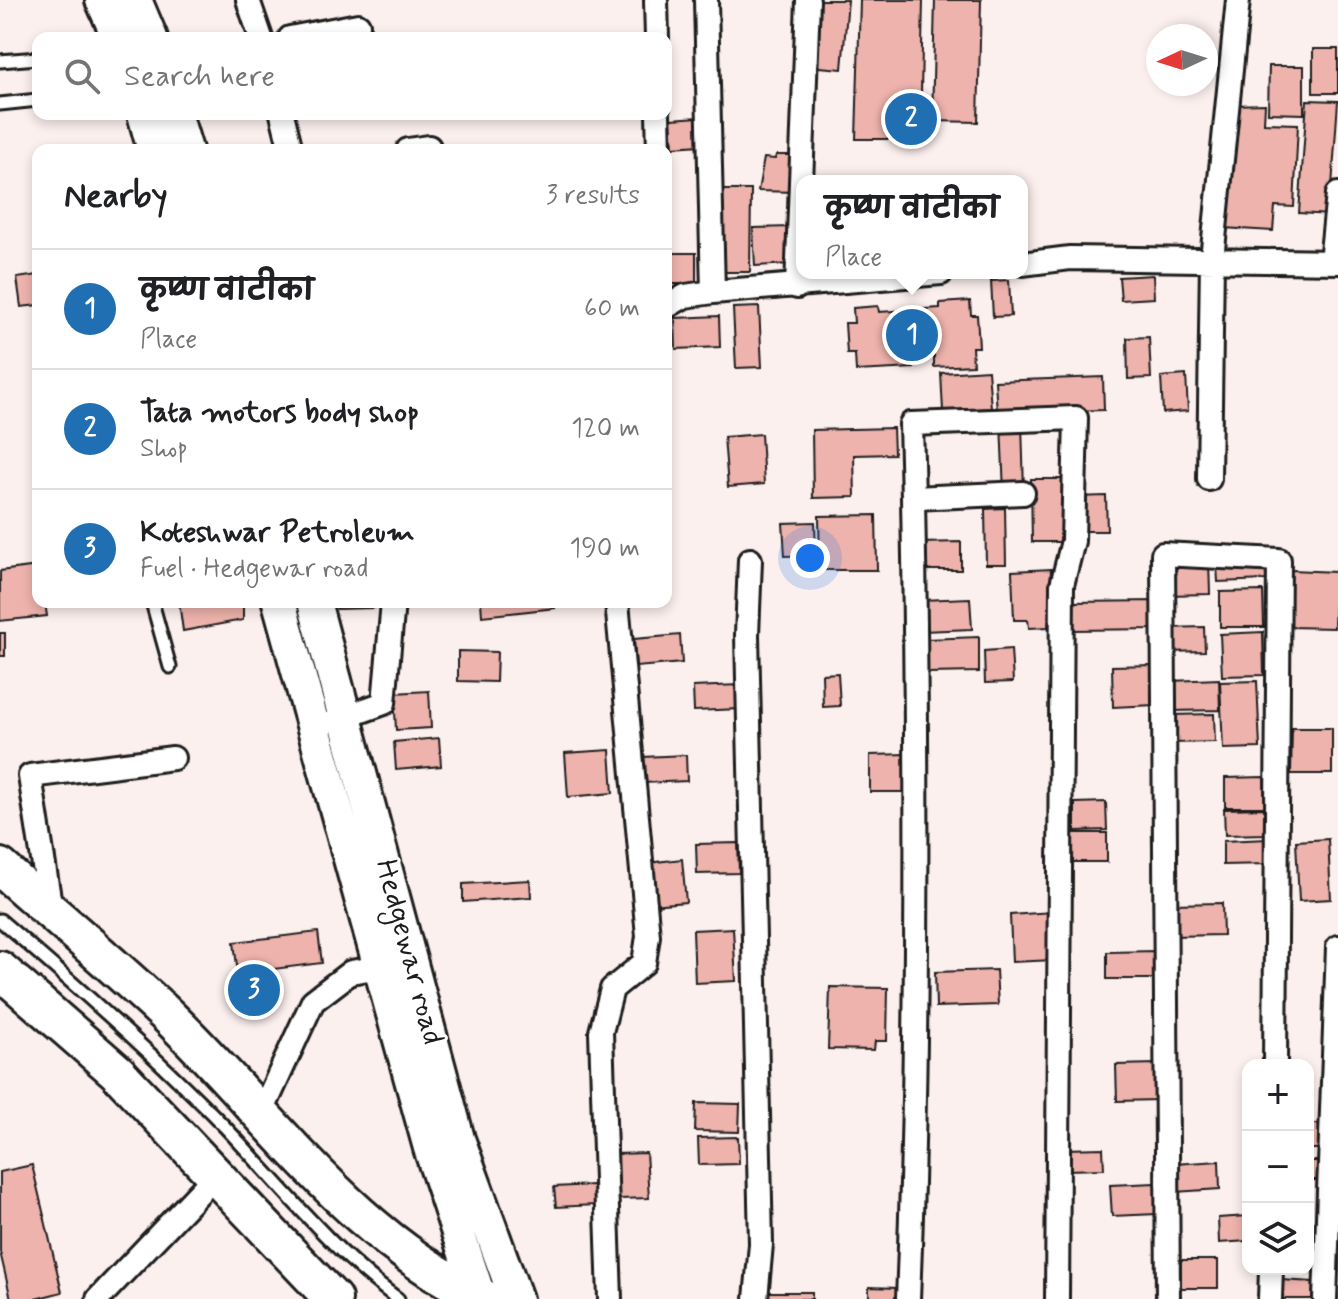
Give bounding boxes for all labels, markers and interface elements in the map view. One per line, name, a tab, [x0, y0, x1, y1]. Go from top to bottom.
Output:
north arrow	[1146, 24, 1218, 96]
search box	[32, 32, 672, 120]
icon: search	[60, 54, 104, 98]
text: Search here	[124, 57, 275, 96]
pin: 2	[885, 89, 937, 149]
text: Nearby	[64, 174, 168, 219]
popup	[796, 175, 1028, 279]
text: 3 results	[546, 179, 640, 213]
text: कृष्ण वाटीका	[825, 190, 999, 229]
text: Place	[825, 241, 882, 275]
text: कृष्ण वाटीका	[140, 272, 314, 311]
text: 1	[84, 292, 96, 326]
text: 60 m	[584, 292, 640, 326]
pin: 1	[886, 305, 938, 365]
text: Place	[140, 323, 197, 357]
text: Tata motors body shop	[140, 393, 419, 432]
text: 2	[84, 412, 96, 446]
text: 120 m	[571, 412, 640, 446]
text: Shop	[140, 432, 188, 466]
text: Koteshwar Petroleum	[140, 513, 415, 552]
text: 3	[84, 532, 96, 566]
text: 190 m	[570, 532, 640, 566]
your location	[790, 538, 830, 578]
text: Fuel · Hedgewar road	[140, 552, 368, 586]
street label: Hedgewar road	[364, 855, 452, 1049]
pin: 3	[228, 960, 280, 1020]
map controls	[1242, 1059, 1314, 1275]
button: +	[1242, 1059, 1314, 1131]
button: −	[1242, 1131, 1314, 1203]
button: layers	[1242, 1203, 1314, 1275]

